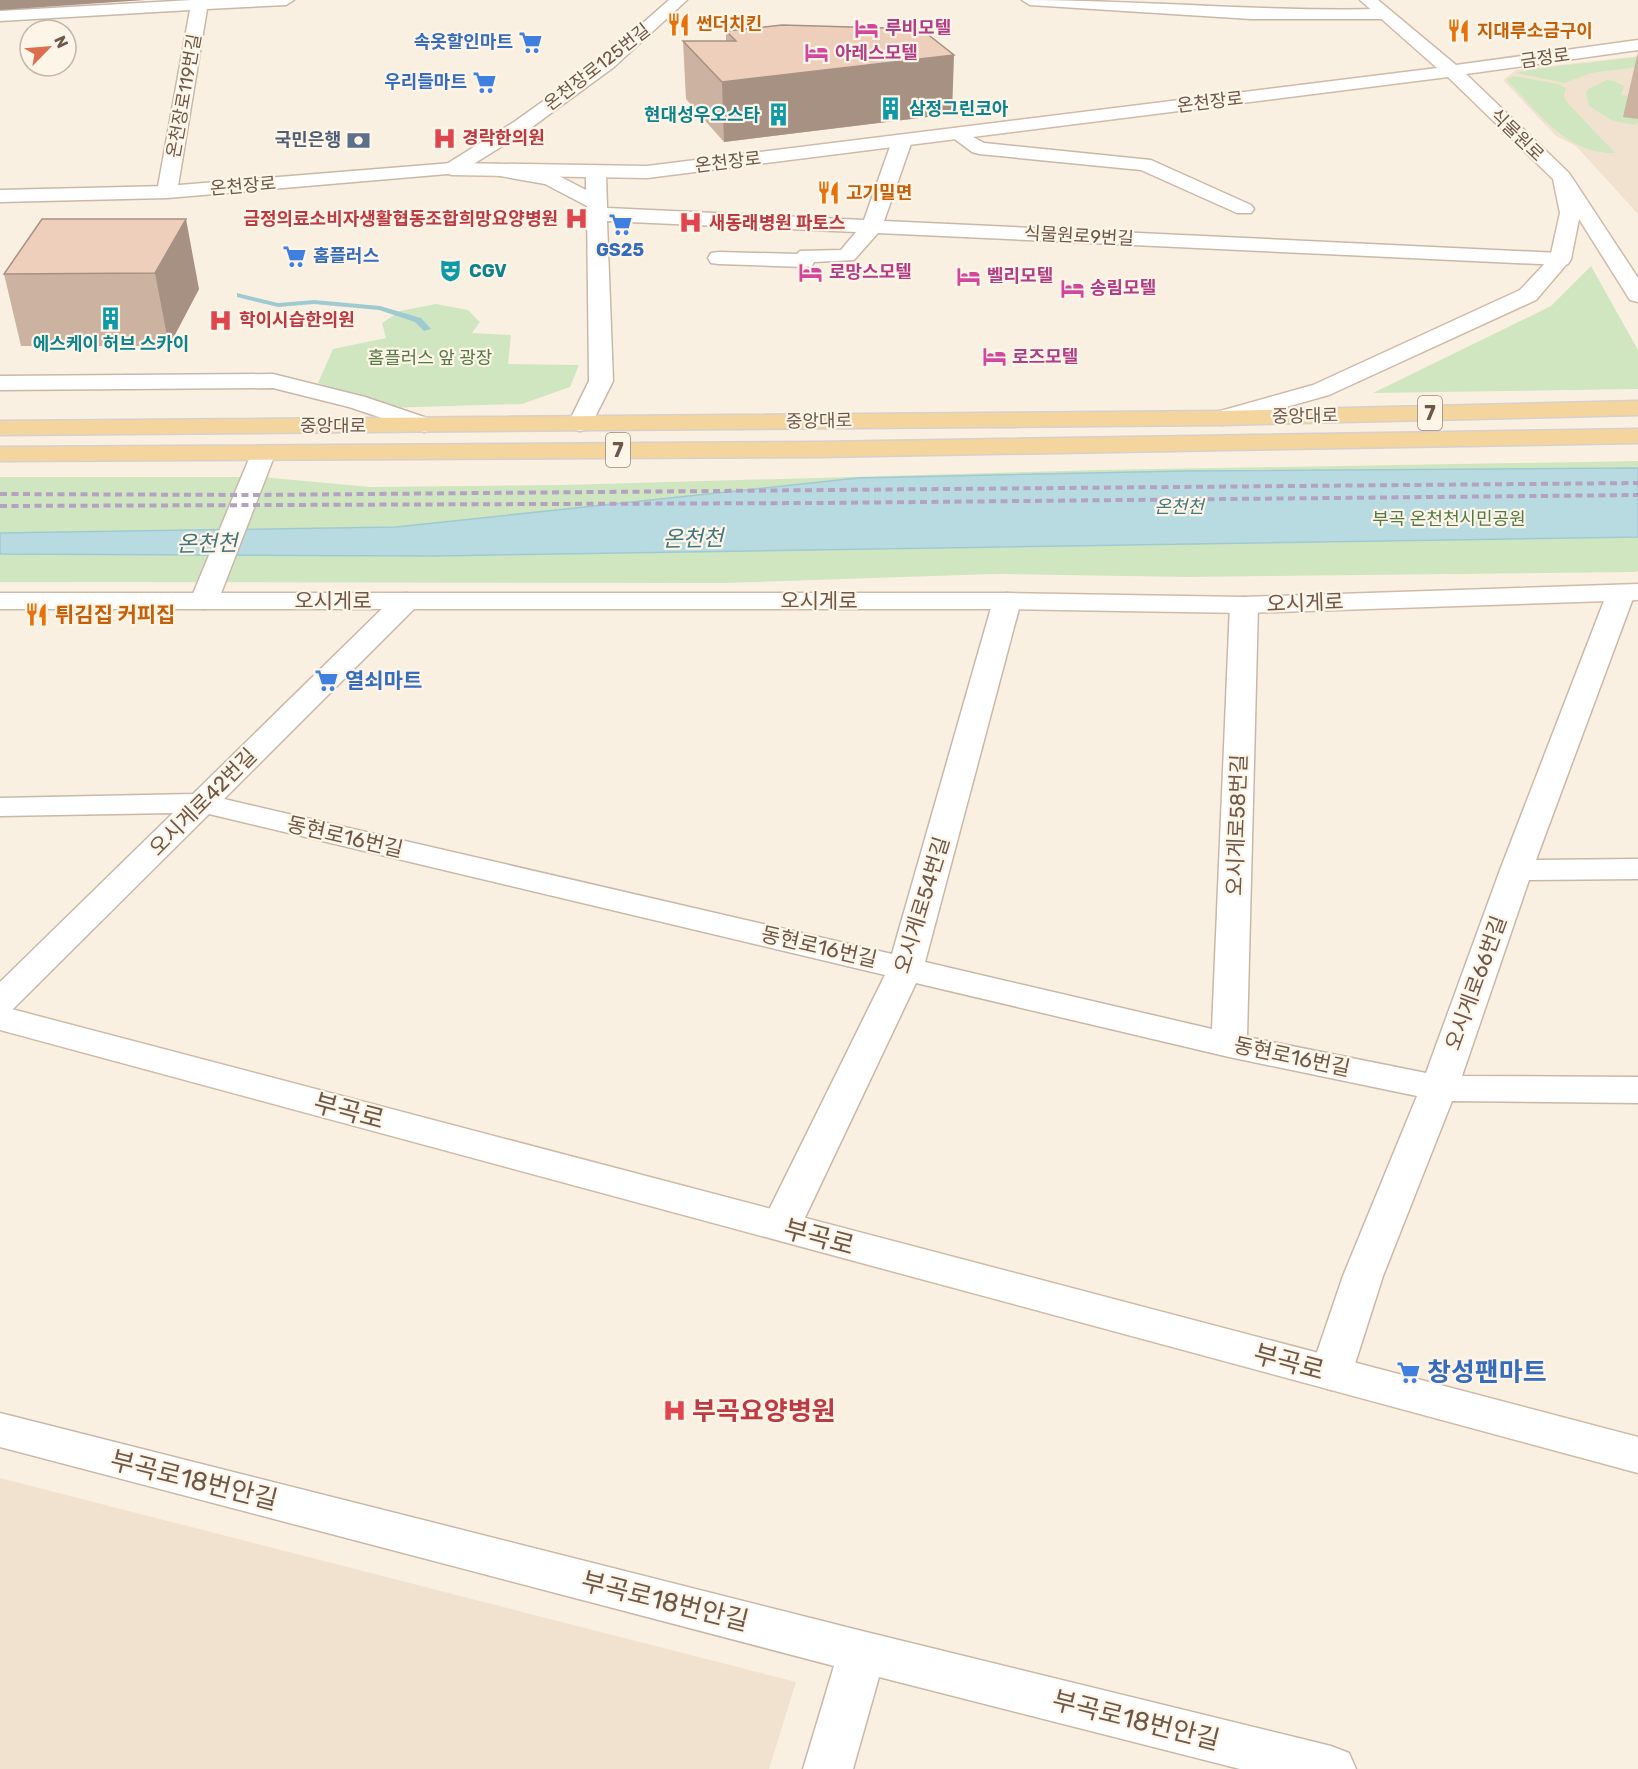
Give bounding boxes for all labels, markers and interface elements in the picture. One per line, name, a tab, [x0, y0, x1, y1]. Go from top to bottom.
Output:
restaurant icon: 썬더치킨	[665, 11, 691, 37]
place label: 썬더치킨	[696, 13, 762, 35]
hotel icon: 루비모텔	[854, 15, 880, 41]
place label: 루비모텔	[885, 17, 951, 39]
north arrow	[18, 18, 78, 78]
restaurant icon: 지대루소금구이	[1446, 18, 1472, 44]
street label: 온천장로125번길	[540, 19, 654, 115]
place label: 지대루소금구이	[1477, 20, 1593, 42]
supermarket icon: 속옷할인마트	[518, 29, 544, 55]
place label: 속옷할인마트	[414, 31, 513, 53]
street label: 온천장로119번길	[162, 32, 206, 160]
text: N	[50, 33, 72, 51]
hotel icon: 아레스모텔	[804, 40, 830, 66]
place label: 아레스모텔	[835, 42, 918, 64]
street label: 금정로	[1519, 44, 1571, 72]
supermarket icon: 우리들마트	[472, 69, 498, 95]
place label: 우리들마트	[384, 71, 467, 93]
street label: 온천장로	[1176, 87, 1244, 117]
building icon: 삼정그린코아	[878, 96, 904, 122]
place label: 삼정그린코아	[909, 98, 1009, 120]
building icon: 현대성우오스타	[765, 102, 791, 128]
place label: 현대성우오스타	[644, 104, 760, 126]
street label: 식물원로	[1486, 104, 1548, 166]
hospital icon: 경락한의원	[431, 125, 457, 151]
bank icon: 국민은행	[346, 127, 372, 153]
place label: 경락한의원	[462, 127, 545, 149]
place label: 국민은행	[275, 129, 341, 151]
street label: 온천장로	[694, 147, 762, 177]
street label: 온천장로	[209, 172, 277, 200]
restaurant icon: 고기밀면	[815, 180, 841, 206]
place label: 고기밀면	[846, 182, 912, 204]
hospital icon: 금정의료소비자생활협동조합희망요양병원	[563, 206, 589, 232]
place label: 금정의료소비자생활협동조합희망요양병원	[243, 208, 558, 230]
hospital icon: 새동래병원 파토스	[678, 210, 704, 236]
supermarket icon: GS25	[607, 211, 633, 237]
place label: 새동래병원 파토스	[709, 212, 845, 234]
street label: 식물원로9번길	[1023, 222, 1135, 250]
place label: GS25	[596, 239, 644, 261]
supermarket icon: 홈플러스	[282, 243, 308, 269]
place label: 홈플러스	[313, 245, 379, 267]
theatre icon: CGV	[438, 258, 464, 284]
hotel icon: 로망스모텔	[798, 259, 824, 285]
place label: CGV	[469, 260, 507, 282]
place label: 로망스모텔	[829, 261, 912, 283]
hotel icon: 벨리모텔	[956, 263, 982, 289]
place label: 벨리모텔	[987, 265, 1053, 287]
hotel icon: 송림모텔	[1059, 275, 1085, 301]
place label: 송림모텔	[1090, 277, 1156, 299]
building icon: 에스케이 허브 스카이	[98, 305, 124, 331]
hospital icon: 학이시습한의원	[208, 307, 234, 333]
place label: 학이시습한의원	[239, 309, 355, 331]
place label: 에스케이 허브 스카이	[33, 333, 189, 355]
hotel icon: 로즈모텔	[981, 344, 1007, 370]
place label: 로즈모텔	[1012, 346, 1078, 368]
park label: 홈플러스 앞 광장	[368, 347, 492, 369]
road number: 7	[1418, 396, 1442, 430]
street label: 중앙대로	[1272, 404, 1338, 428]
street label: 중앙대로	[786, 409, 852, 433]
street label: 중앙대로	[300, 415, 366, 437]
road number: 7	[606, 433, 630, 467]
water label: 온천천	[1154, 496, 1206, 518]
park label: 부곡 온천천시민공원	[1372, 508, 1526, 530]
water label: 온천천	[662, 524, 726, 553]
water label: 온천천	[176, 529, 240, 558]
street label: 오시게로	[294, 588, 372, 613]
street label: 오시게로	[780, 588, 858, 613]
street label: 오시게로	[1266, 589, 1344, 616]
restaurant icon: 튀김집 커피집	[24, 602, 50, 628]
place label: 튀김집 커피집	[55, 602, 175, 627]
supermarket icon: 열쇠마트	[314, 668, 340, 694]
place label: 열쇠마트	[345, 668, 422, 693]
street label: 오시게로42번길	[144, 743, 261, 860]
street label: 오시게로58번길	[1222, 754, 1251, 896]
street label: 동현로16번길	[285, 811, 406, 862]
street label: 오시게로54번길	[889, 834, 954, 976]
street label: 오시게로66번길	[1440, 912, 1511, 1053]
street label: 동현로16번길	[759, 921, 880, 972]
street label: 동현로16번길	[1232, 1032, 1353, 1081]
street label: 부곡로	[310, 1087, 388, 1136]
street label: 부곡로	[780, 1213, 858, 1262]
street label: 부곡로	[1250, 1338, 1328, 1387]
place label: 창성팬마트	[1427, 1357, 1547, 1388]
supermarket icon: 창성팬마트	[1396, 1359, 1422, 1385]
place label: 부곡요양병원	[692, 1396, 836, 1427]
hospital icon: 부곡요양병원	[661, 1398, 687, 1424]
street label: 부곡로18번안길	[107, 1445, 281, 1516]
street label: 부곡로18번안길	[578, 1566, 752, 1637]
street label: 부곡로18번안길	[1049, 1685, 1223, 1756]

